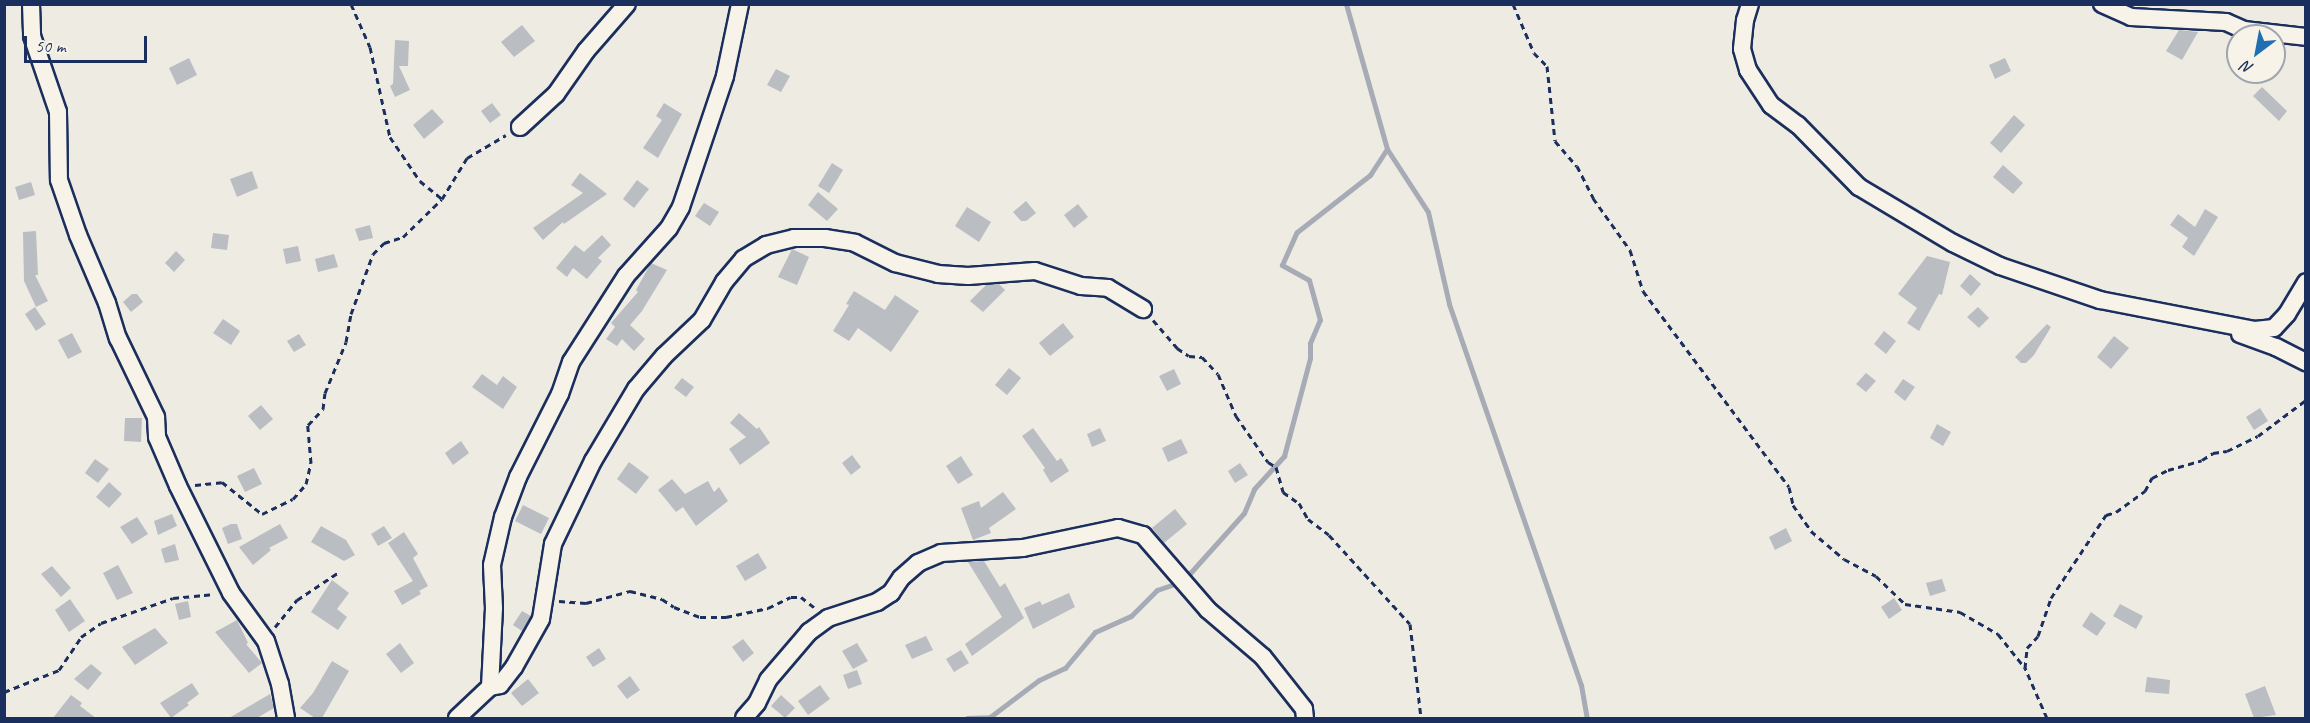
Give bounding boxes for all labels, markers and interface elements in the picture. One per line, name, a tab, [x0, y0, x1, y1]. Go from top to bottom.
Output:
scale bar	[27, 24, 150, 62]
north arrow	[2226, 24, 2286, 84]
text: 50 m	[35, 35, 66, 57]
text: N	[2238, 56, 2257, 79]

